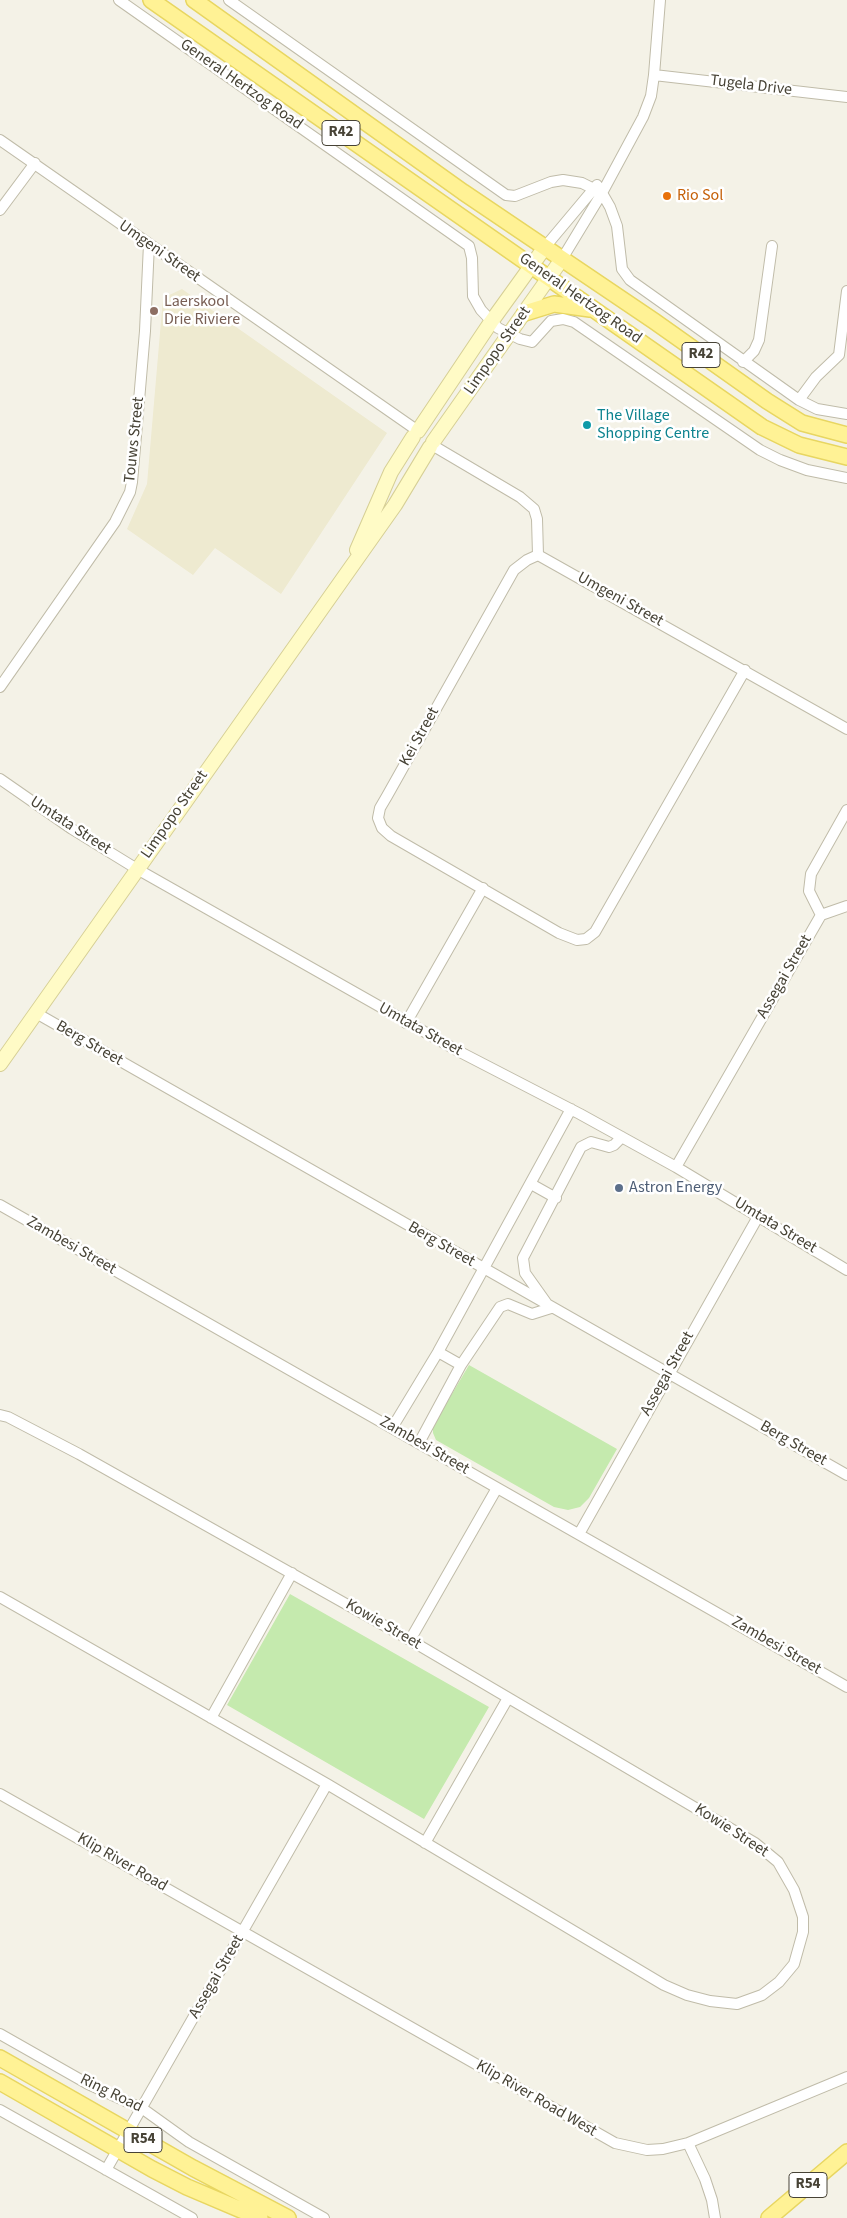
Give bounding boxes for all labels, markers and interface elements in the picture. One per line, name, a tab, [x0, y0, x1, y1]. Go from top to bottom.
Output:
street label: General Hertzog Road	[176, 35, 306, 135]
street label: Tugela Drive	[709, 71, 793, 101]
road number: R42	[322, 120, 360, 146]
place label: Rio Sol	[677, 186, 723, 206]
marker: Rio Sol	[661, 190, 673, 202]
street label: Umgeni Street	[114, 217, 204, 287]
street label: General Hertzog Road	[515, 249, 645, 349]
place label: Laerskool Drie Riviere	[164, 292, 240, 330]
street label: Limpopo Street	[460, 303, 536, 399]
marker: Laerskool Drie Riviere	[148, 305, 160, 317]
road number: R42	[682, 342, 720, 368]
street label: Touws Street	[121, 396, 149, 484]
place label: The Village Shopping Centre	[597, 406, 709, 444]
marker: The Village Shopping Centre	[581, 419, 593, 431]
street label: Umgeni Street	[574, 568, 666, 632]
street label: Kei Street	[396, 704, 444, 770]
street label: Limpopo Street	[137, 767, 213, 863]
street label: Umtata Street	[26, 793, 114, 859]
street label: Assegai Street	[753, 932, 817, 1022]
street label: Umtata Street	[375, 999, 465, 1061]
street label: Berg Street	[52, 1017, 126, 1071]
place label: Astron Energy	[629, 1178, 722, 1198]
marker: Astron Energy	[613, 1182, 625, 1194]
street label: Umtata Street	[730, 1194, 820, 1258]
street label: Zambesi Street	[23, 1213, 119, 1279]
street label: Berg Street	[404, 1218, 478, 1272]
street label: Assegai Street	[637, 1329, 699, 1419]
street label: Zambesi Street	[376, 1413, 472, 1479]
street label: Berg Street	[756, 1417, 830, 1471]
street label: Kowie Street	[342, 1596, 424, 1654]
street label: Zambesi Street	[728, 1613, 824, 1679]
street label: Kowie Street	[690, 1800, 772, 1862]
street label: Klip River Road	[74, 1829, 170, 1897]
street label: Assegai Street	[185, 1932, 249, 2022]
street label: Klip River Road West	[472, 2057, 600, 2141]
street label: Ring Road	[77, 2071, 145, 2117]
road number: R54	[124, 2128, 162, 2152]
road number: R54	[789, 2172, 827, 2198]

